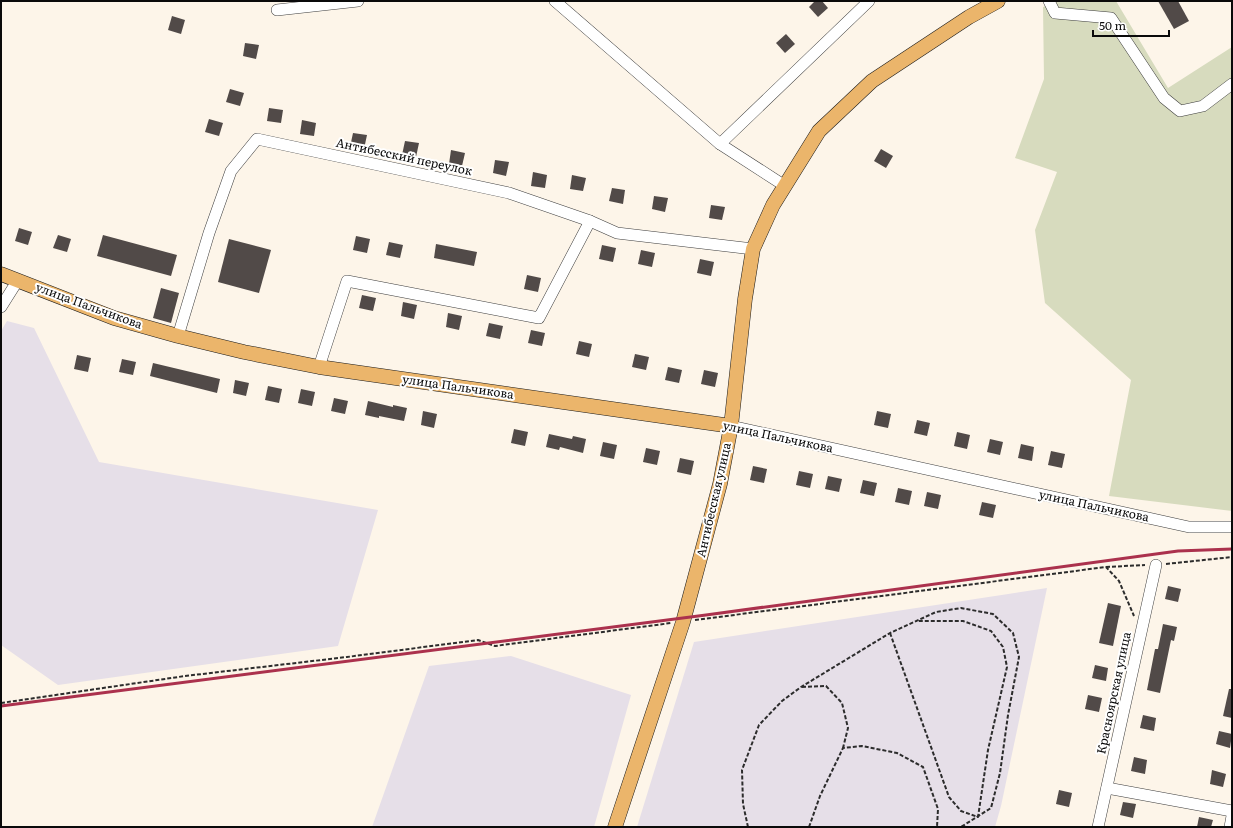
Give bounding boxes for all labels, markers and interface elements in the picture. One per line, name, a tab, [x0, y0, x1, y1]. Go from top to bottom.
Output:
scale bar	[1093, 12, 1169, 38]
text: 50 m	[1099, 16, 1126, 34]
street label: Антибесский переулок	[334, 133, 474, 179]
street label: улица Пальчикова	[33, 277, 146, 333]
street label: улица Пальчикова	[401, 369, 516, 403]
street label: улица Пальчикова	[721, 416, 836, 457]
street label: Антибесская улица	[691, 440, 735, 559]
street label: улица Пальчикова	[1037, 485, 1152, 526]
street label: Красноярская улица	[1091, 630, 1135, 756]

